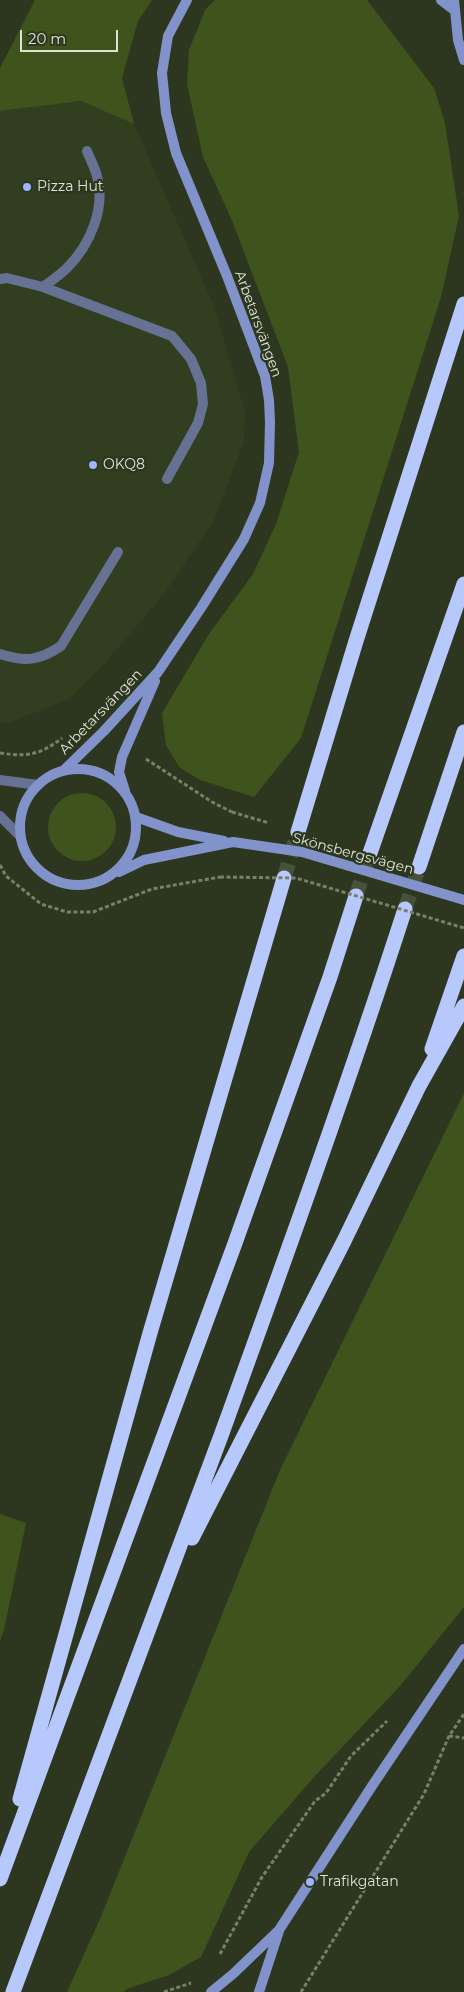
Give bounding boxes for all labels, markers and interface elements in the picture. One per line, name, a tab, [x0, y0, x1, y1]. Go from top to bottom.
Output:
scale bar	[22, 20, 120, 52]
text: 20 m	[28, 29, 66, 48]
place label: Pizza Hut	[37, 179, 104, 195]
marker: Pizza Hut	[21, 181, 33, 193]
street label: Arbetarsvängen	[231, 269, 285, 379]
place label: OKQ8	[103, 457, 145, 473]
marker: OKQ8	[87, 459, 99, 471]
street label: Arbetarsvängen	[56, 666, 146, 758]
street label: Skönsbergsvägen	[291, 830, 415, 878]
place label: Trafikgatan	[320, 1874, 399, 1890]
marker: Trafikgatan	[304, 1876, 316, 1888]

